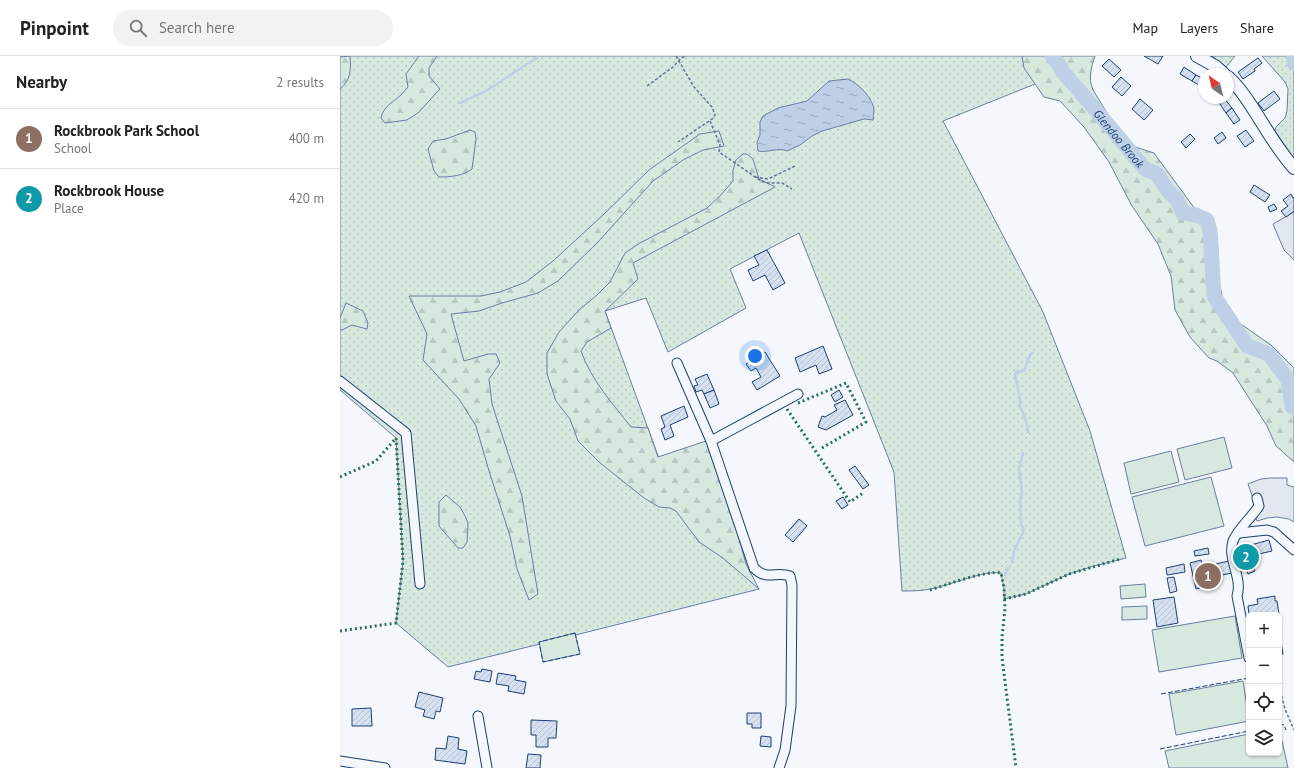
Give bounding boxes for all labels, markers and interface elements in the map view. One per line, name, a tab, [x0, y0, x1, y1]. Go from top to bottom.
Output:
search box	[113, 10, 393, 46]
text: Pinpoint	[20, 16, 89, 40]
icon: search	[127, 17, 149, 39]
text: Search here	[159, 18, 235, 37]
text: Map	[1132, 19, 1158, 37]
text: Layers	[1180, 19, 1218, 37]
text: Share	[1240, 19, 1274, 37]
north arrow	[1198, 68, 1234, 104]
text: Nearby	[16, 71, 67, 93]
text: 2 results	[276, 74, 324, 91]
water label: Glendoo Brook	[1091, 106, 1148, 171]
text: Rockbrook Park School	[54, 121, 199, 140]
text: 1	[25, 130, 33, 147]
text: 400 m	[289, 130, 324, 147]
text: School	[54, 140, 92, 157]
text: Rockbrook House	[54, 181, 164, 200]
text: 2	[25, 190, 33, 207]
text: 420 m	[289, 190, 324, 207]
text: Place	[54, 200, 84, 217]
your location	[745, 346, 765, 366]
pin: 2	[1233, 542, 1259, 572]
pin: 1	[1195, 561, 1221, 591]
map controls	[1246, 612, 1282, 756]
button: +	[1246, 612, 1282, 648]
button: −	[1246, 648, 1282, 684]
button: locate	[1246, 684, 1282, 720]
button: layers	[1246, 720, 1282, 756]

